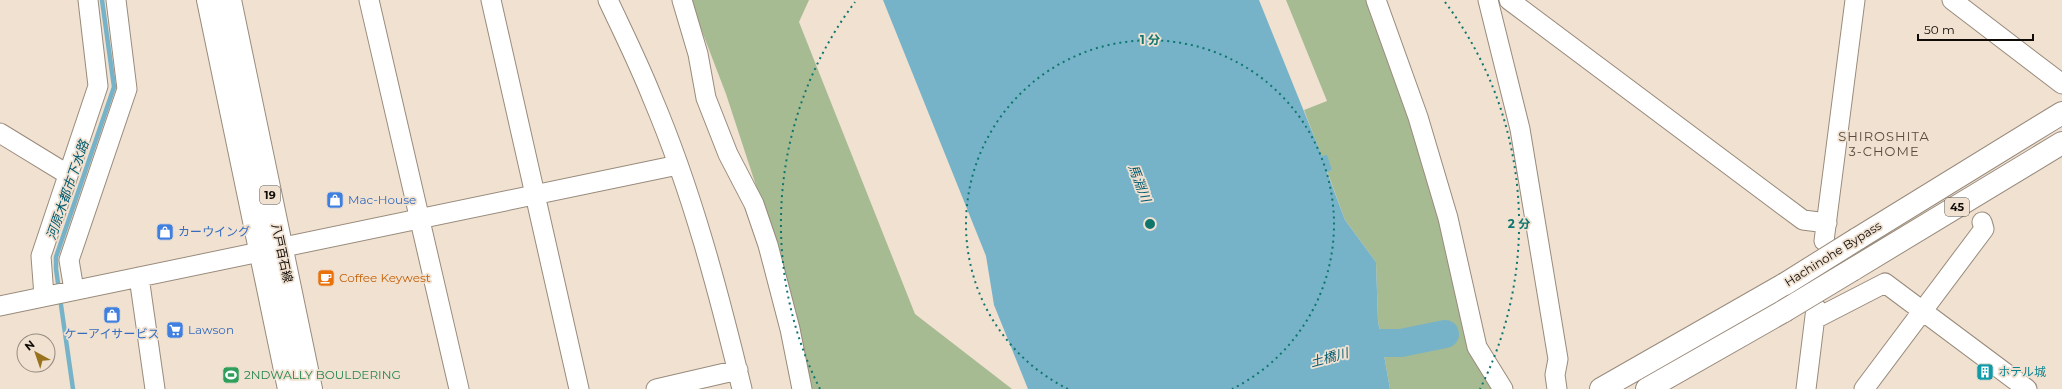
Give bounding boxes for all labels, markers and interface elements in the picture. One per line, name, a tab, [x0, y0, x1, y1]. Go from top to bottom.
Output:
scale bar	[1918, 16, 2033, 42]
text: 50 m	[1924, 22, 1955, 37]
text: 1 分	[1140, 32, 1160, 47]
district label: SHIROSHITA 3-CHOME	[1838, 128, 1930, 159]
water label: 河原木都市下水路	[43, 137, 92, 242]
water label: 馬淵川	[1126, 162, 1155, 206]
road number: 19	[260, 186, 280, 204]
shop icon: Mac-House	[325, 190, 345, 210]
place label: Mac-House	[348, 192, 416, 207]
road number: 45	[1945, 198, 1969, 216]
text: 2 分	[1508, 216, 1530, 231]
centre of rings	[1143, 217, 1157, 231]
street label: Hachinohe Bypass	[1782, 218, 1884, 289]
shop icon: カーウイング	[155, 222, 175, 242]
street label: 八戸百石線	[269, 222, 296, 284]
place label: カーウイング	[178, 224, 250, 239]
cafe icon: Coffee Keywest	[316, 268, 336, 288]
place label: Coffee Keywest	[339, 270, 431, 285]
shop icon: ケーアイサービス	[102, 305, 122, 325]
supermarket icon: Lawson	[165, 320, 185, 340]
place label: Lawson	[188, 322, 234, 337]
place label: ケーアイサービス	[65, 326, 159, 341]
north arrow	[16, 333, 56, 373]
text: N	[22, 337, 37, 354]
water label: 土橋川	[1308, 344, 1352, 370]
building icon: ホテル城	[1975, 362, 1995, 382]
place label: ホテル城	[1998, 364, 2046, 379]
sports icon: 2NDWALLY BOULDERING	[221, 365, 241, 385]
place label: 2NDWALLY BOULDERING	[244, 367, 401, 382]

